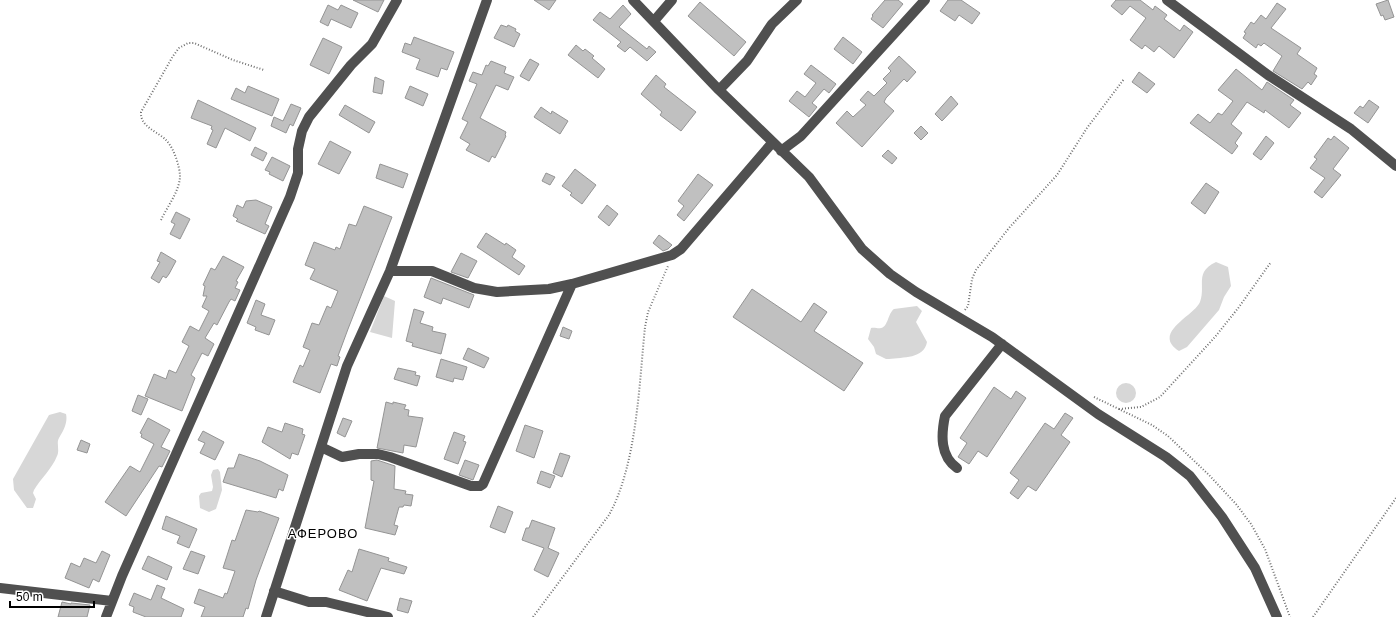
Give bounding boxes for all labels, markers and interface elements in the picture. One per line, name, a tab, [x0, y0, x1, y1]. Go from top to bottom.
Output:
district label: АФЕРОВО	[288, 526, 358, 541]
scale bar	[10, 583, 94, 609]
text: 50 m	[16, 590, 43, 604]

